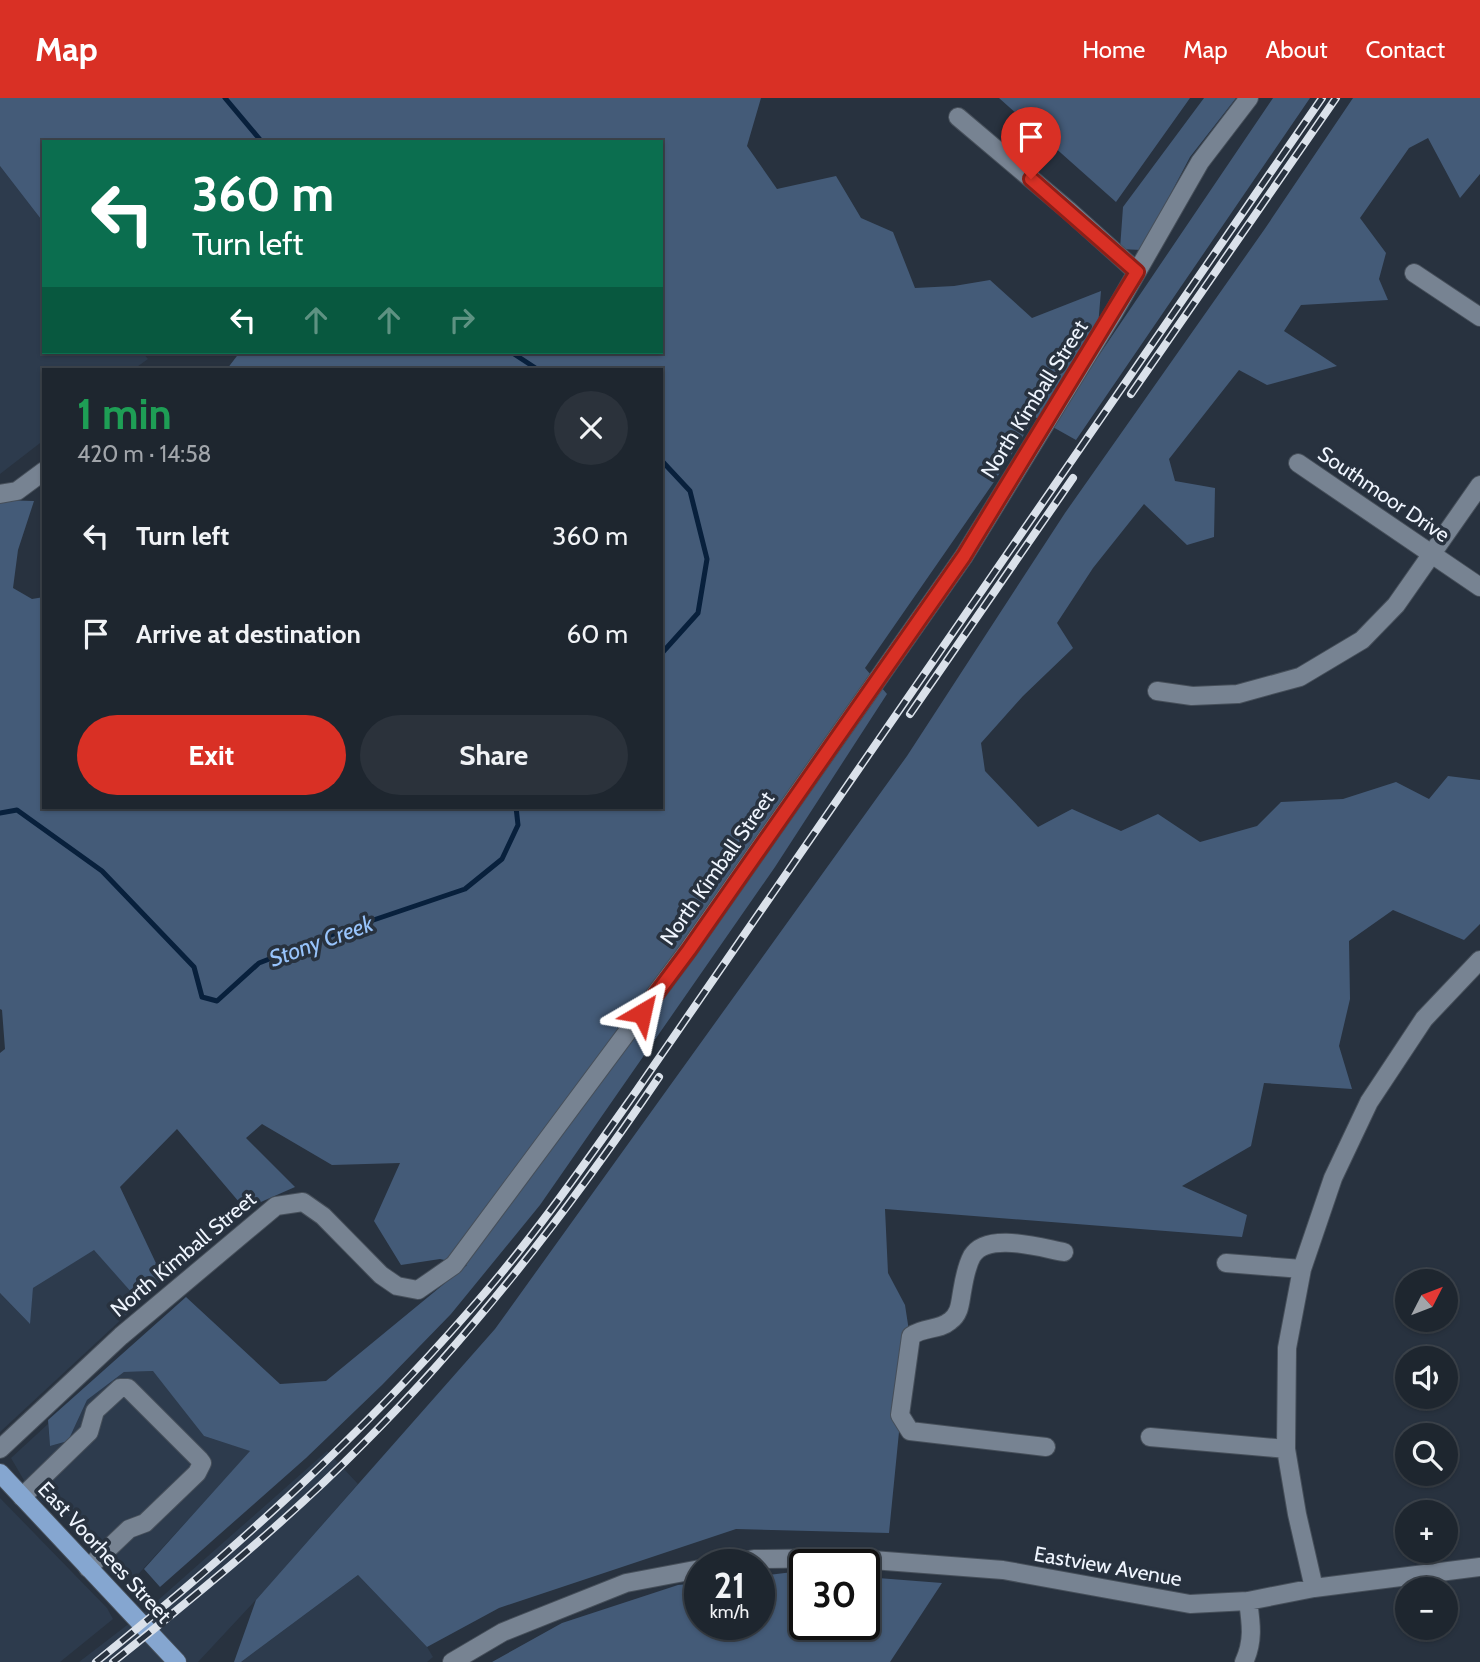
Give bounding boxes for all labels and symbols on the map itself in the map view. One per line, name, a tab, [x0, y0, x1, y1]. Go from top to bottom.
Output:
pin	[1001, 107, 1061, 179]
street label: North Kimball Street	[975, 315, 1093, 483]
street label: Southmoor Drive	[1313, 441, 1455, 547]
street label: North Kimball Street	[655, 787, 779, 949]
water label: Stony Creek	[265, 909, 378, 973]
position arrow	[605, 976, 679, 1050]
street label: North Kimball Street	[105, 1186, 261, 1322]
north arrow	[1395, 1269, 1458, 1332]
street label: East Voorhees Street	[33, 1476, 177, 1628]
street label: Eastview Avenue	[1032, 1541, 1184, 1591]
speed limit sign: 30	[789, 1549, 880, 1640]

